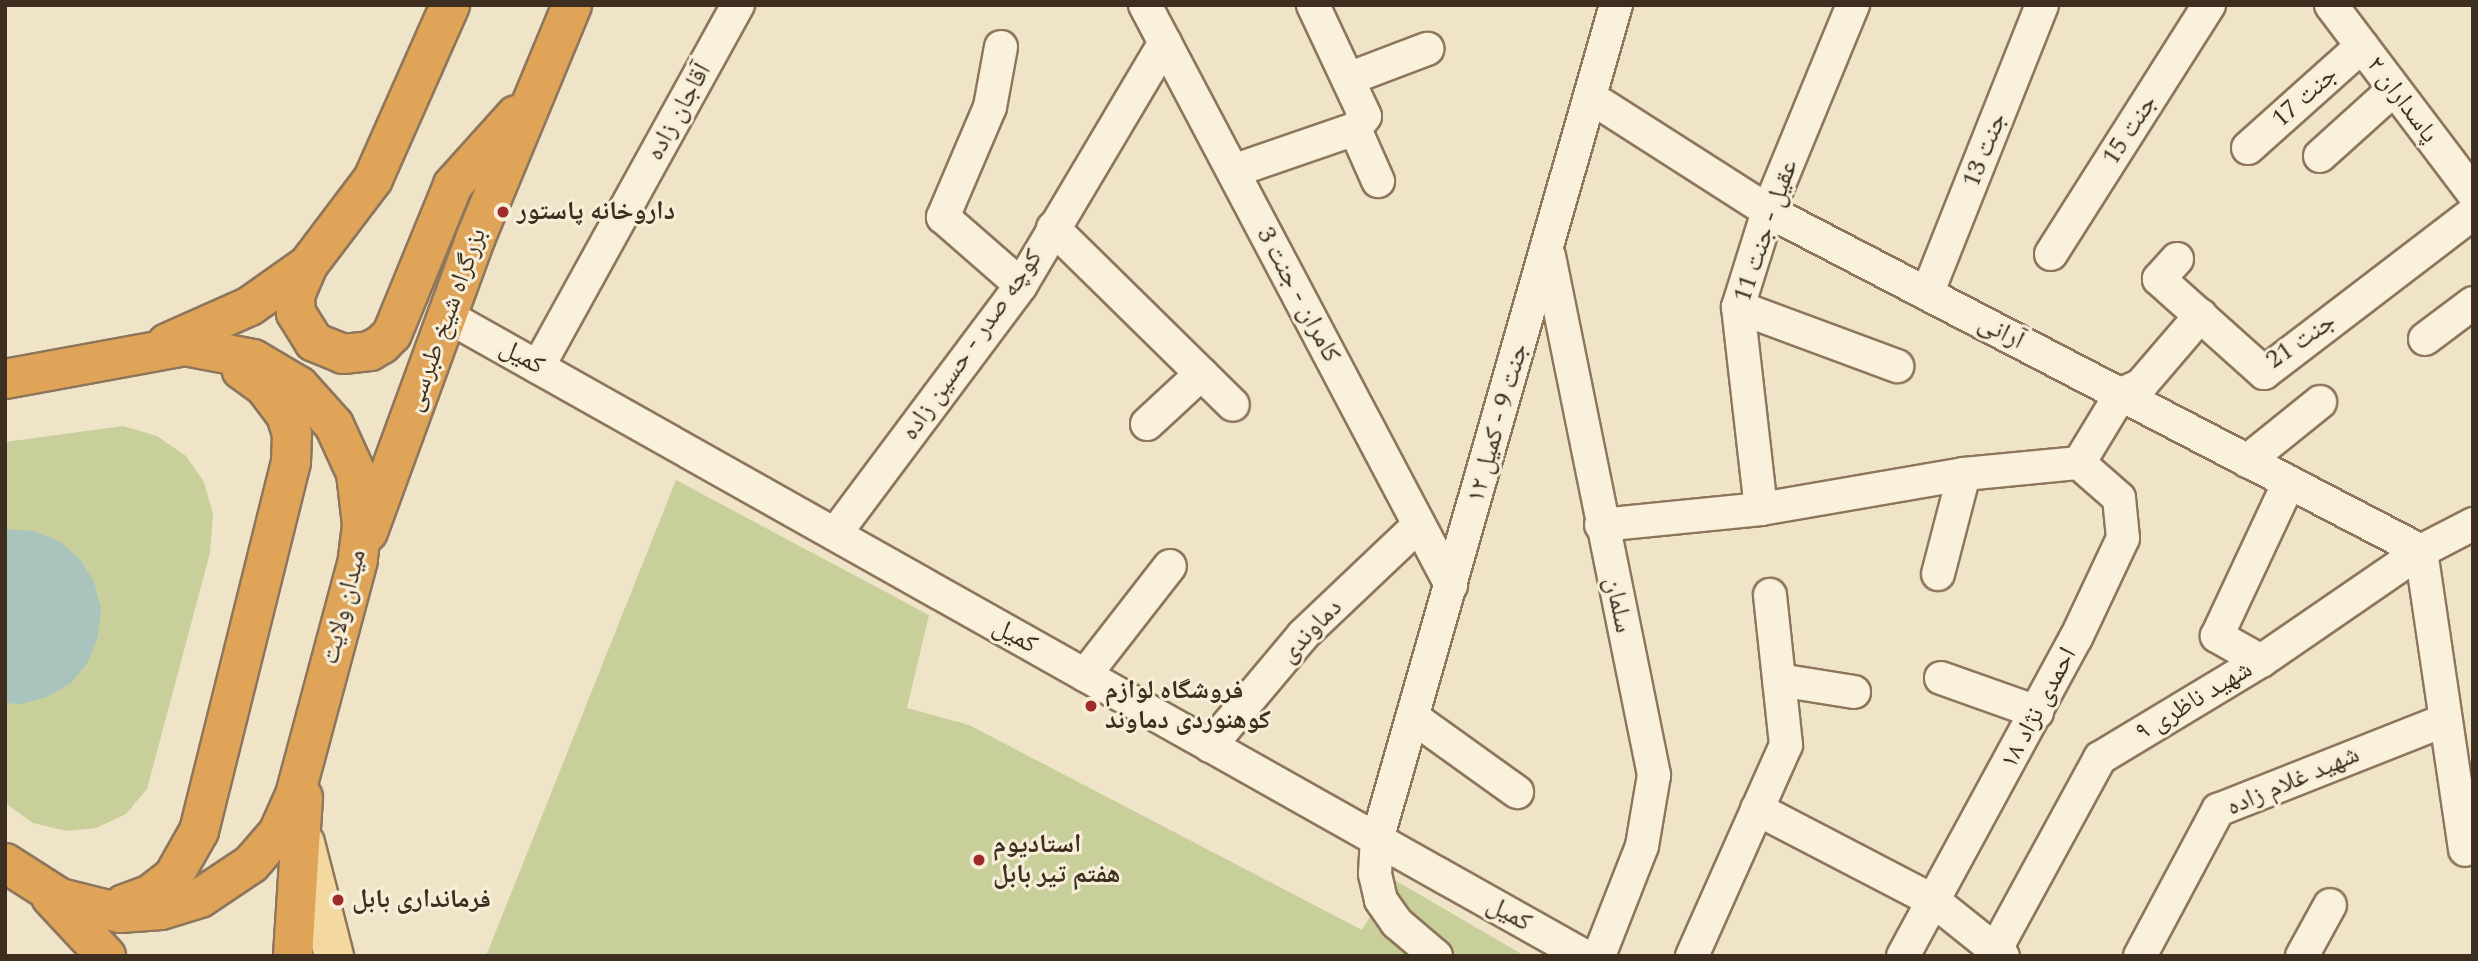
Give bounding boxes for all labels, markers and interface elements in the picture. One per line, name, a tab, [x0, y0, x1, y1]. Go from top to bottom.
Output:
street label: پاسداران ۲	[2359, 50, 2445, 150]
street label: آقاجان زاده	[640, 58, 718, 166]
street label: جنت 17	[2266, 59, 2344, 135]
street label: جنت 15	[2096, 89, 2164, 171]
street label: جنت 13	[1956, 108, 2014, 192]
street label: عقیل - جنت 11	[1727, 156, 1805, 306]
place label: داروخانه پاستور	[517, 196, 675, 228]
marker: داروخانه پاستور	[495, 204, 511, 220]
street label: کامران - جنت 3	[1249, 222, 1347, 368]
street label: بزرگراه شیخ طبرسی	[398, 224, 494, 416]
street label: کوچه صدر - حسین زاده	[894, 244, 1050, 446]
street label: جنت 21	[2260, 306, 2342, 376]
street label: آرانی	[1973, 307, 2029, 357]
street label: کمیل	[494, 332, 550, 382]
street label: جنت 9 - کمیل ۱۲	[1460, 340, 1536, 506]
street label: میدان ولایت	[315, 546, 373, 668]
street label: سلمان	[1597, 574, 1639, 636]
street label: دماوندی	[1273, 593, 1349, 669]
street label: کمیل	[987, 611, 1043, 661]
street label: احمدی نژاد ۱۸	[1994, 642, 2084, 774]
street label: شهید ناظری ۹	[2130, 654, 2258, 748]
place label: فروشگاه لوازم کوهنوردی دماوند	[1105, 675, 1271, 736]
marker: فروشگاه لوازم کوهنوردی دماوند	[1083, 698, 1099, 714]
street label: شهید غلام زاده	[2222, 739, 2364, 823]
place label: استادیوم هفتم تیر بابل	[993, 829, 1120, 890]
marker: استادیوم هفتم تیر بابل	[971, 852, 987, 868]
place label: فرمانداری بابل	[352, 884, 491, 916]
street label: کمیل	[1481, 889, 1537, 939]
marker: فرمانداری بابل	[330, 892, 346, 908]

